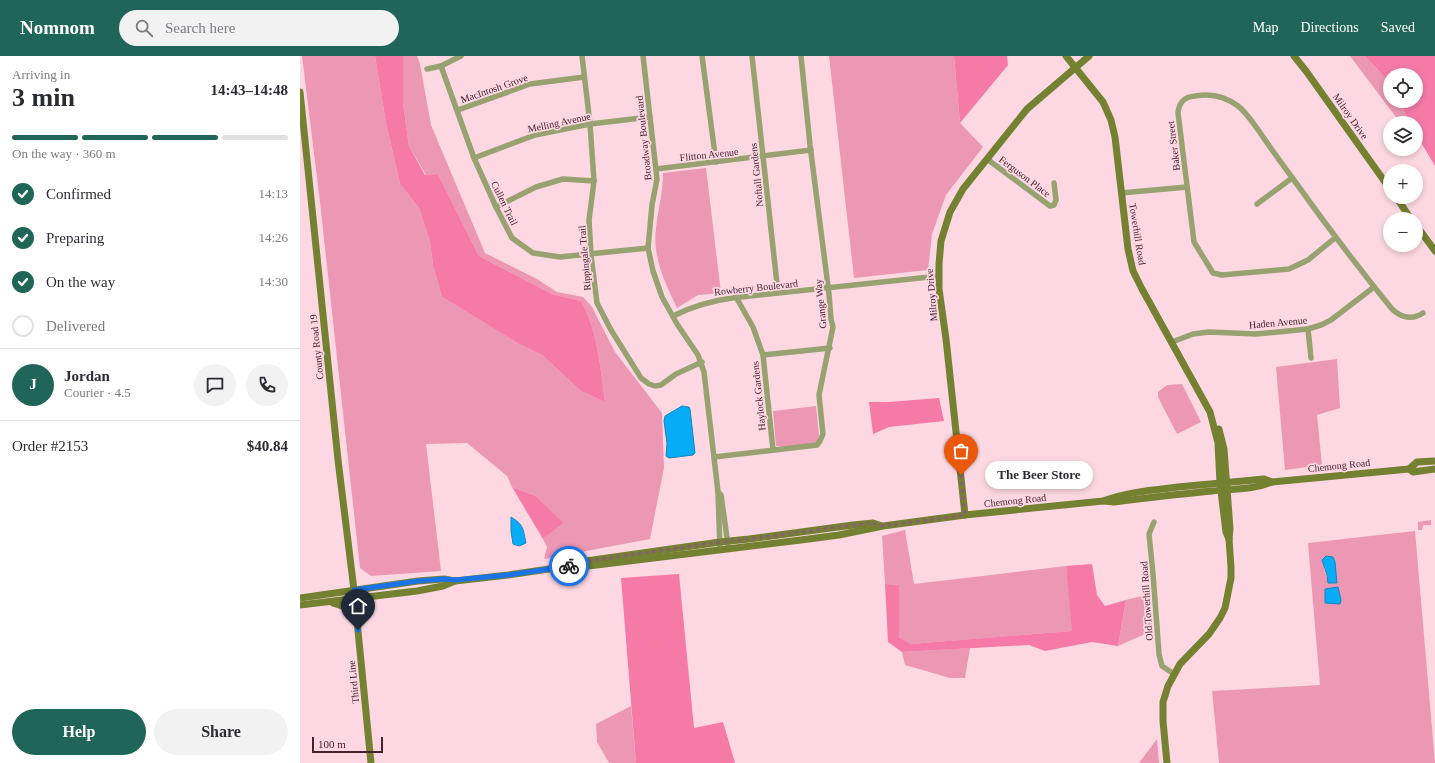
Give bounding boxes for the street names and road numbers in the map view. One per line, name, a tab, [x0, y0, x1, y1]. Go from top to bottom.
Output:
street label: MacIntosh Grove	[459, 72, 530, 105]
street label: Milroy Drive	[1331, 91, 1371, 142]
street label: Broadway Boulevard	[634, 95, 653, 181]
street label: Melling Avenue	[527, 110, 592, 135]
street label: Baker Street	[1165, 120, 1182, 171]
street label: Noftall Gardens	[748, 142, 765, 207]
street label: Flitton Avenue	[679, 146, 740, 163]
street label: Ferguson Place	[997, 154, 1053, 200]
street label: Cullen Trail	[489, 179, 520, 227]
street label: Towerhill Road	[1127, 202, 1148, 266]
street label: Rippingale Trail	[576, 225, 593, 291]
street label: Milroy Drive	[924, 267, 939, 322]
street label: Rowberry Boulevard	[714, 278, 798, 297]
street label: Grange Way	[812, 279, 829, 329]
street label: County Road 19	[308, 314, 325, 380]
street label: Haden Avenue	[1248, 314, 1308, 331]
street label: Haylock Gardens	[749, 361, 768, 431]
street label: Chemong Road	[1307, 457, 1371, 474]
street label: Chemong Road	[983, 492, 1047, 509]
street label: Old Towerhill Road	[1138, 561, 1155, 641]
street label: Third Line	[346, 659, 361, 704]

